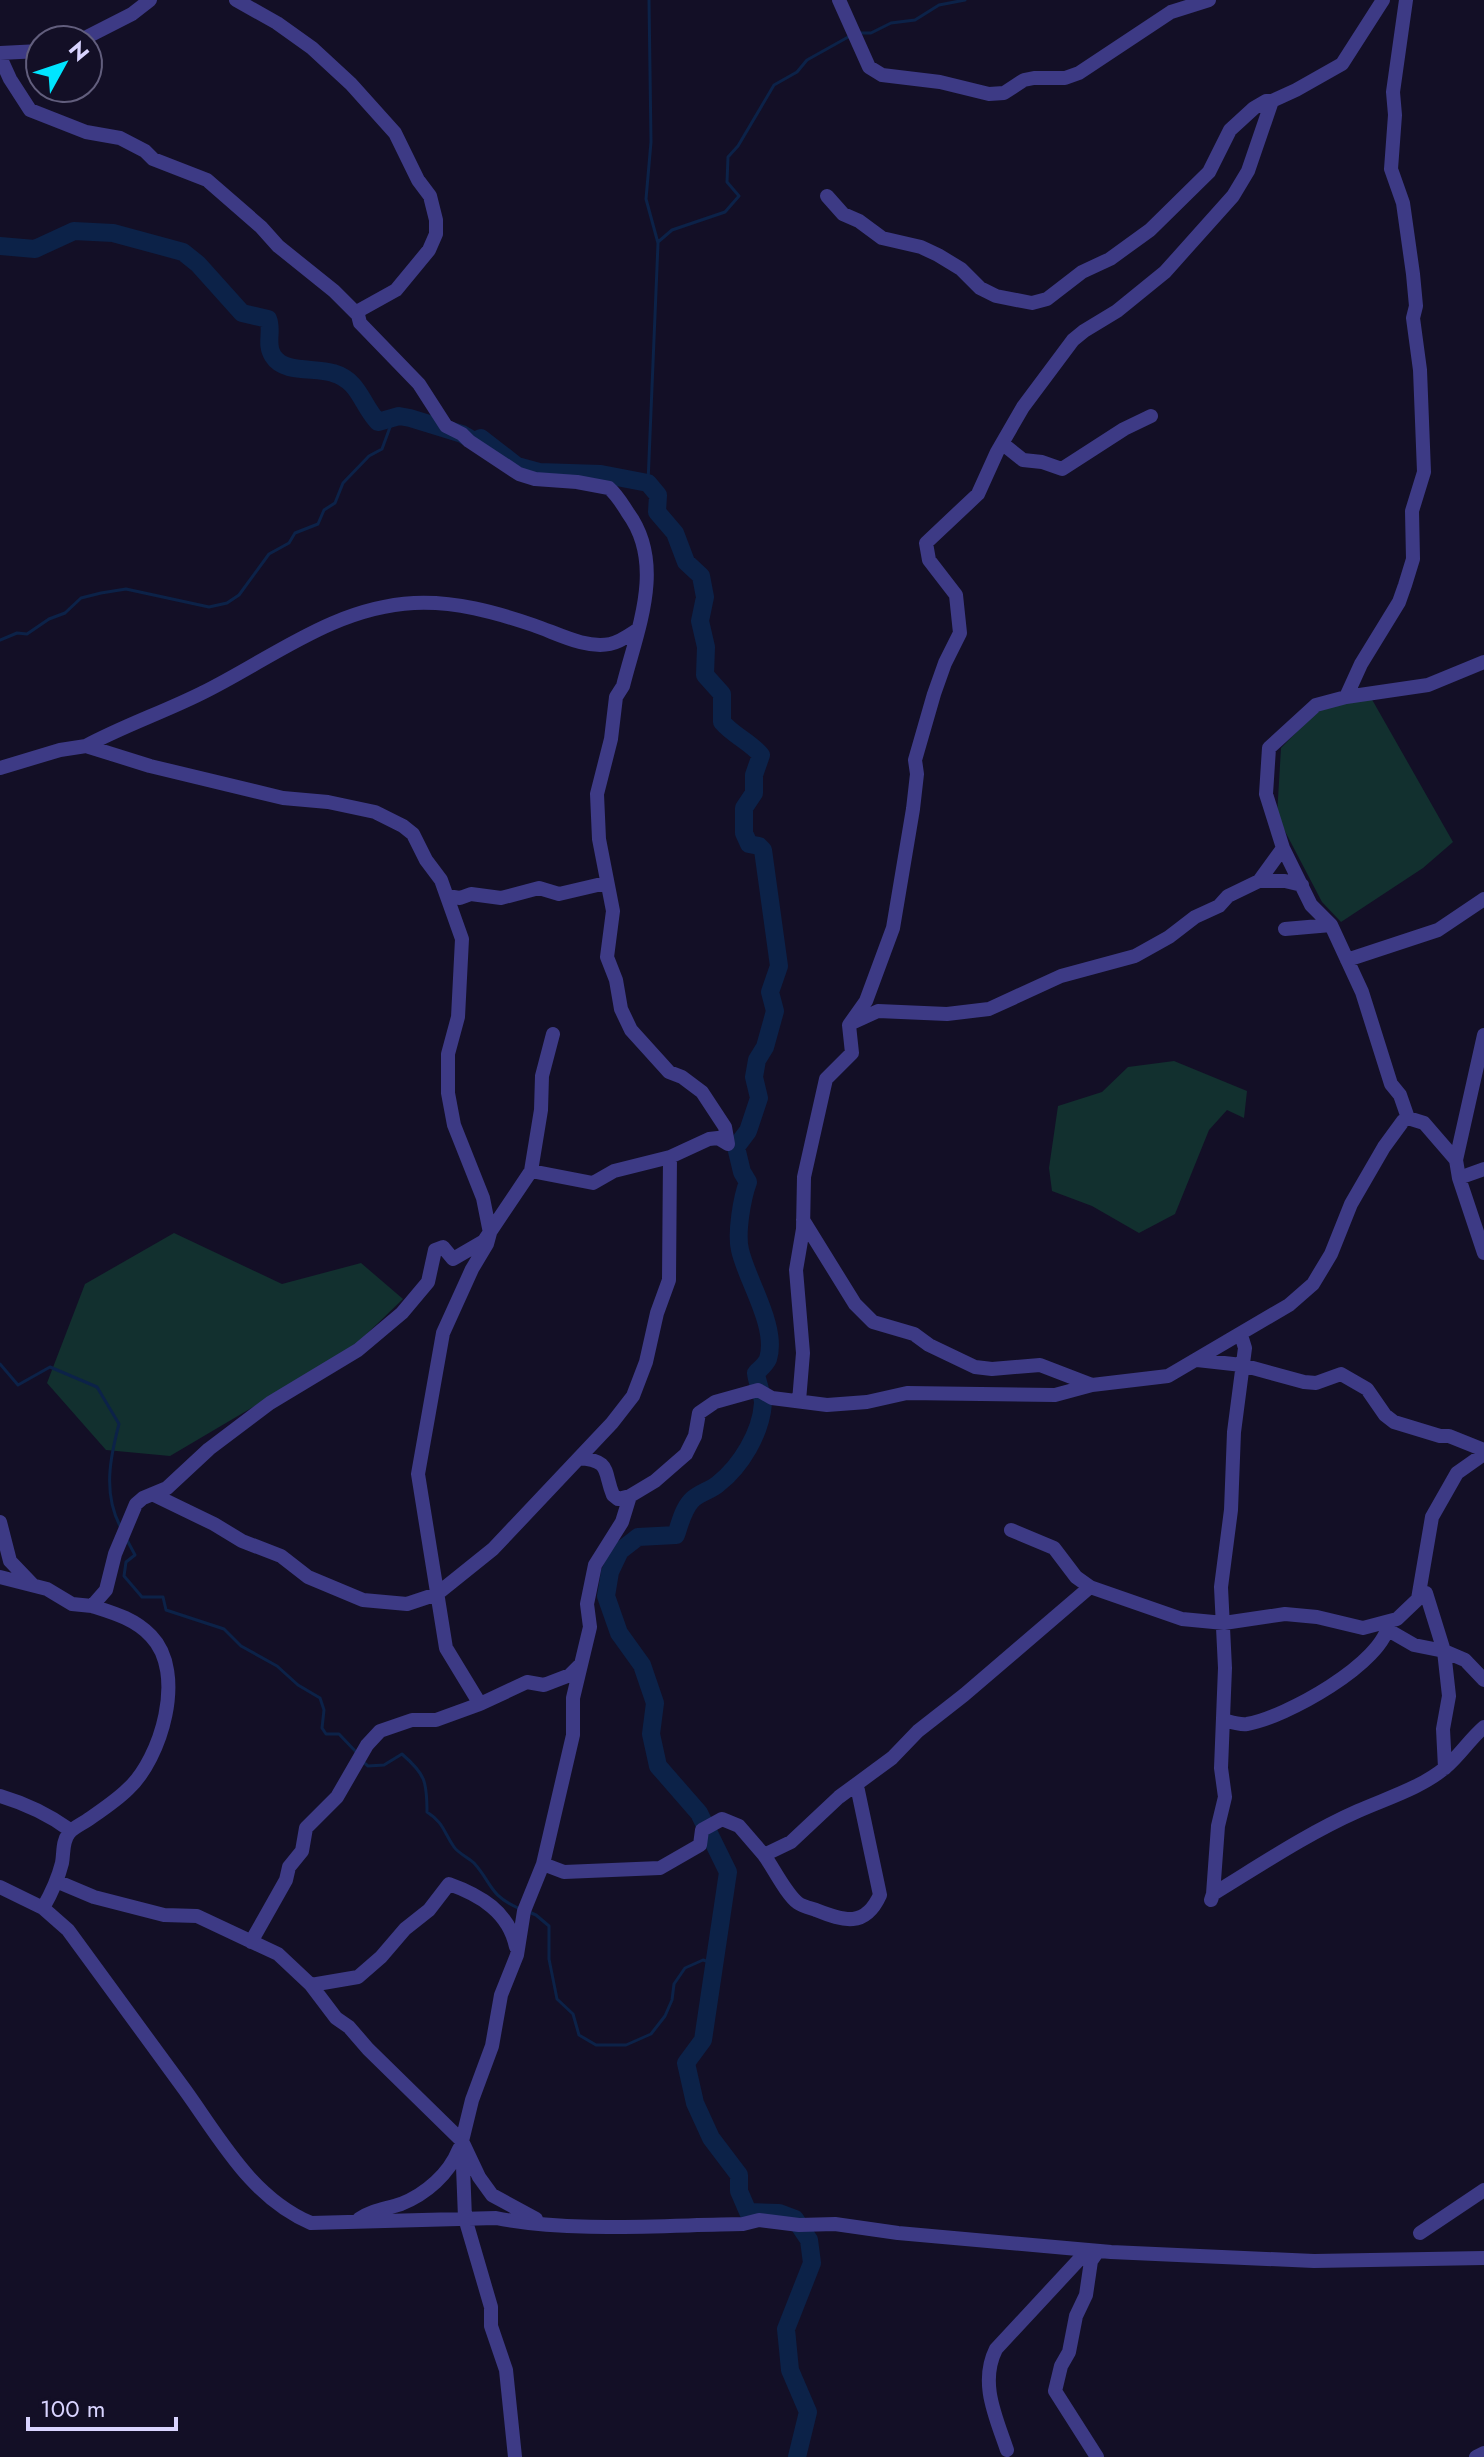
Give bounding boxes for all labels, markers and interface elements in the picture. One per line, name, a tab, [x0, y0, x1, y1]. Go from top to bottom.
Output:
north arrow	[24, 24, 104, 104]
text: N	[61, 34, 97, 68]
scale bar	[28, 2381, 176, 2431]
text: 100 m	[40, 2391, 106, 2426]

